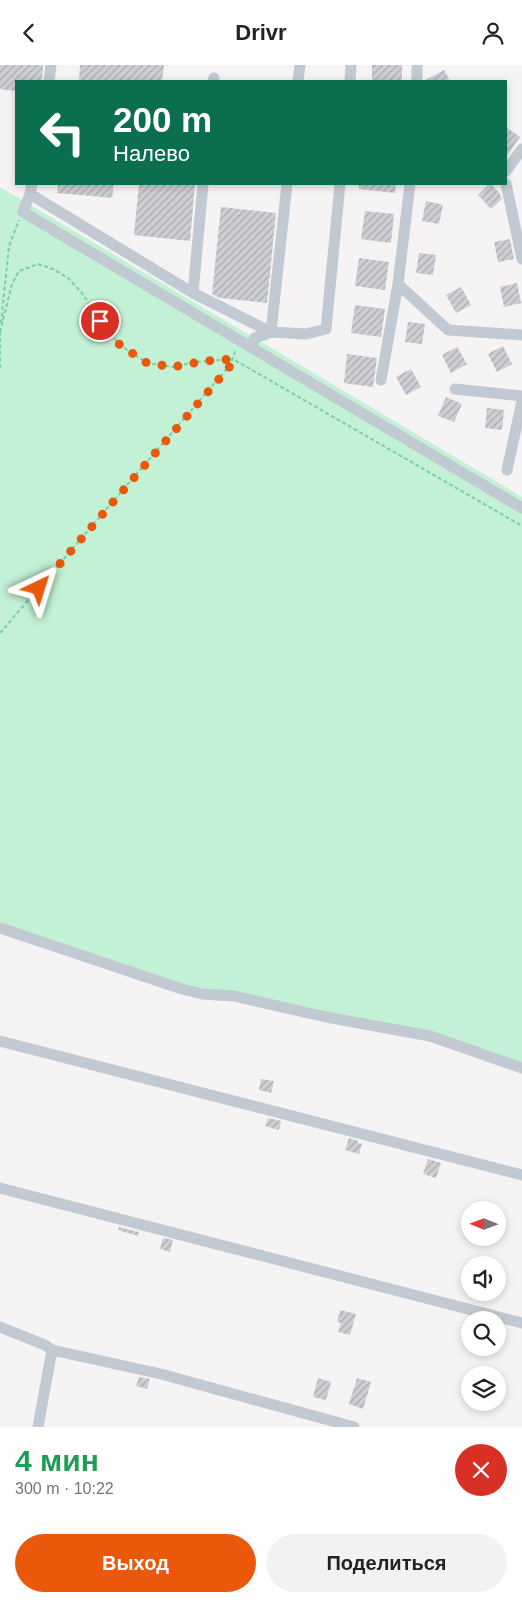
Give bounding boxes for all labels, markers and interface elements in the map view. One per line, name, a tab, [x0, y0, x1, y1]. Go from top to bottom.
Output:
icon: back	[15, 19, 43, 47]
icon: person	[479, 19, 507, 47]
text: Drivr	[235, 20, 287, 45]
icon: left	[30, 100, 95, 165]
text: 200 m	[113, 100, 212, 139]
text: Налево	[113, 141, 190, 166]
pin	[79, 300, 121, 342]
icon: arrive	[86, 307, 114, 335]
position arrow	[12.0, 561, 64.0, 613]
north arrow	[461, 1201, 506, 1246]
map controls	[461, 1201, 506, 1411]
button: sound	[461, 1256, 506, 1301]
button: search	[461, 1311, 506, 1356]
button: layers	[461, 1366, 506, 1411]
text: 4 мин	[15, 1444, 99, 1477]
button: close	[455, 1444, 507, 1496]
text: 300 m · 10:22	[15, 1480, 114, 1497]
button: Выход	[15, 1534, 256, 1592]
button: Поделиться	[266, 1534, 507, 1592]

